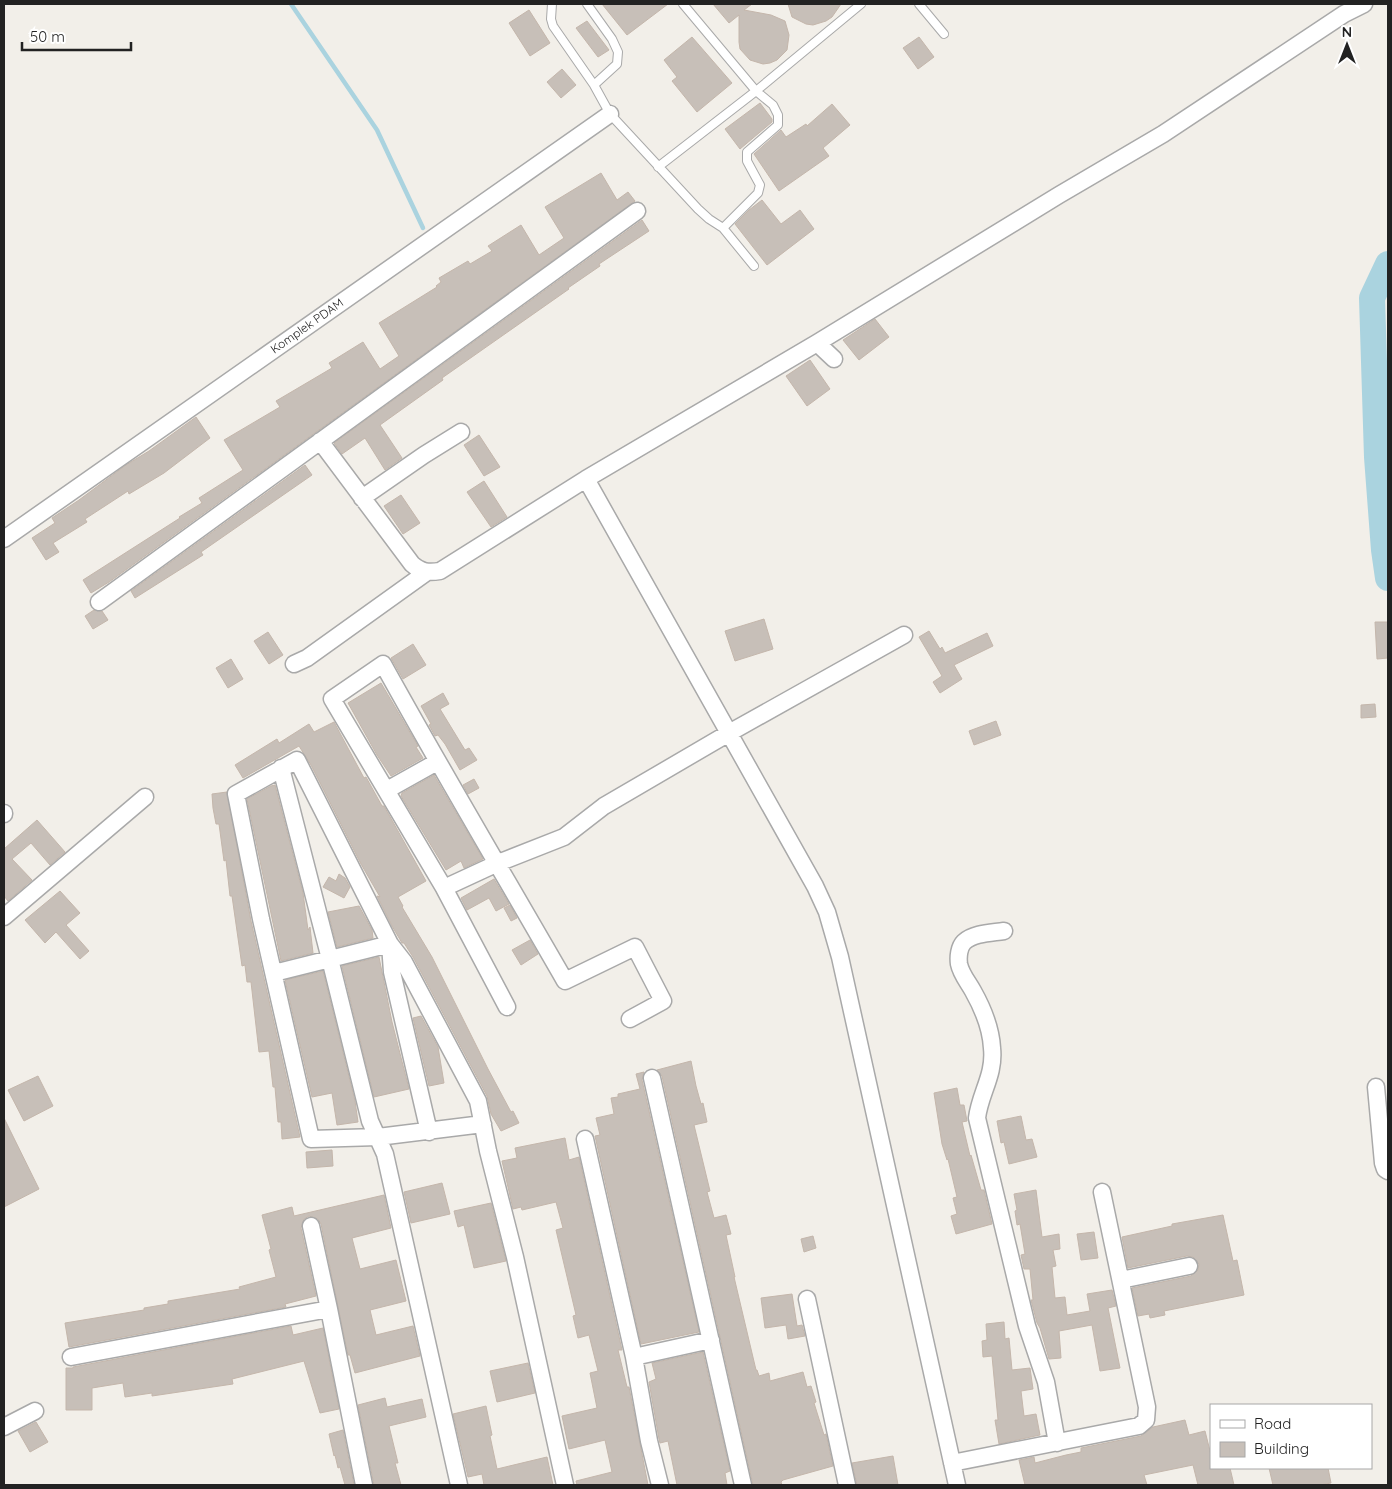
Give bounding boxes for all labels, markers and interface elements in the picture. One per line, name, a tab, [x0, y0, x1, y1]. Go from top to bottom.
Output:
scale bar	[22, 20, 131, 52]
north arrow	[1322, 20, 1372, 70]
text: N	[1342, 23, 1352, 41]
text: 50 m	[30, 27, 65, 46]
street label: Komplek PDAM	[267, 295, 346, 356]
legend	[1210, 1404, 1372, 1469]
text: Road	[1254, 1414, 1291, 1433]
text: Building	[1254, 1439, 1309, 1458]

